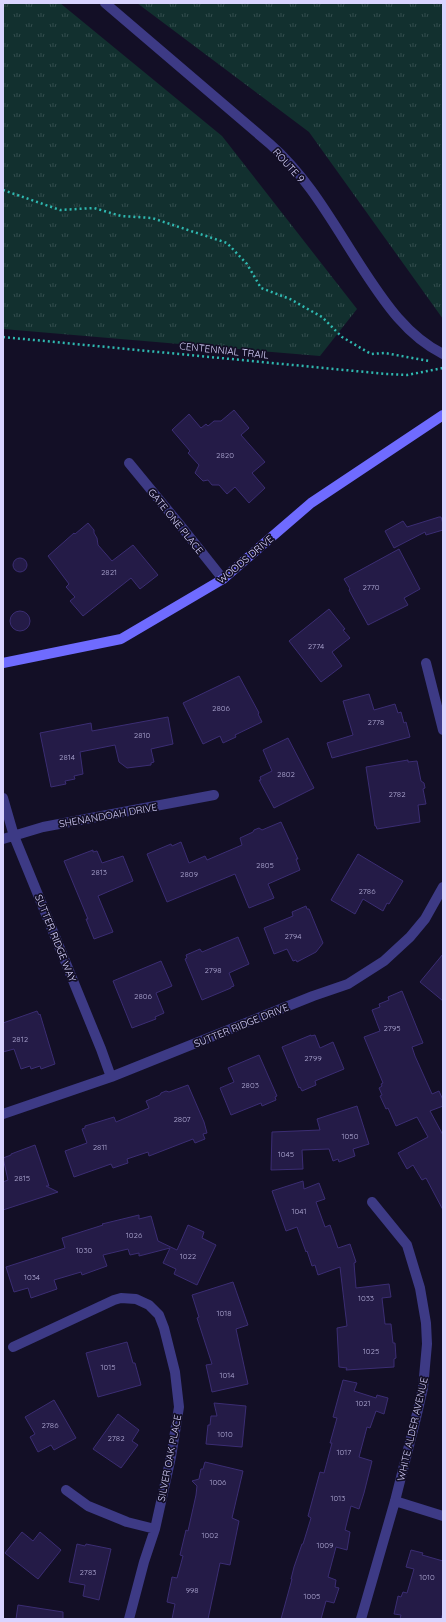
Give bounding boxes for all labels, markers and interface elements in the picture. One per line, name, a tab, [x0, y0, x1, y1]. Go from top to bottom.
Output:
street label: ROUTE 9	[270, 146, 308, 185]
street label: CENTENNIAL TRAIL	[179, 339, 270, 362]
house number: 2820	[216, 450, 234, 460]
street label: GATE ONE PLACE	[145, 486, 206, 557]
street label: WOODS DRIVE	[215, 532, 276, 587]
house number: 2821	[101, 567, 117, 577]
house number: 2770	[362, 582, 380, 592]
house number: 2774	[308, 641, 324, 651]
house number: 2806	[212, 703, 231, 713]
house number: 2778	[368, 717, 384, 727]
house number: 2810	[134, 730, 150, 740]
house number: 2814	[59, 752, 75, 762]
house number: 2802	[277, 769, 296, 779]
house number: 2782	[388, 789, 406, 799]
street label: SHENANDOAH DRIVE	[58, 800, 158, 831]
house number: 2805	[256, 860, 274, 870]
house number: 2813	[91, 867, 107, 877]
house number: 2809	[180, 869, 199, 879]
house number: 2786	[358, 886, 376, 896]
street label: SUTTER RIDGE WAY	[32, 893, 79, 984]
house number: 2794	[284, 931, 302, 941]
house number: 2798	[204, 965, 222, 975]
house number: 2806	[134, 991, 153, 1001]
street label: SUTTER RIDGE DRIVE	[192, 1000, 291, 1050]
house number: 2795	[383, 1023, 401, 1033]
house number: 2812	[12, 1034, 29, 1044]
house number: 2799	[304, 1053, 322, 1063]
house number: 2803	[241, 1080, 259, 1090]
house number: 2807	[173, 1114, 191, 1124]
house number: 1050	[342, 1131, 359, 1141]
house number: 2811	[93, 1142, 107, 1152]
house number: 1045	[278, 1149, 294, 1159]
house number: 2815	[14, 1173, 30, 1183]
house number: 1041	[292, 1206, 306, 1216]
house number: 1026	[126, 1230, 143, 1240]
house number: 1030	[76, 1245, 93, 1255]
house number: 1022	[180, 1251, 197, 1261]
house number: 1034	[24, 1272, 40, 1282]
house number: 1033	[358, 1293, 374, 1303]
house number: 1018	[217, 1308, 232, 1318]
house number: 1025	[363, 1346, 379, 1356]
house number: 1015	[100, 1362, 116, 1372]
house number: 1014	[220, 1370, 234, 1380]
street label: WHITE ALDER AVENUE	[394, 1376, 431, 1482]
house number: 1021	[355, 1398, 371, 1408]
street label: SILVER OAK PLACE	[155, 1413, 184, 1503]
house number: 2786	[41, 1420, 59, 1430]
house number: 1010	[217, 1429, 233, 1439]
house number: 2782	[107, 1433, 125, 1443]
house number: 1017	[337, 1447, 351, 1457]
house number: 1006	[210, 1477, 227, 1487]
house number: 1013	[331, 1493, 345, 1503]
house number: 1002	[202, 1530, 219, 1540]
house number: 1009	[317, 1540, 334, 1550]
house number: 2783	[80, 1567, 96, 1577]
house number: 1010	[419, 1572, 435, 1582]
house number: 998	[185, 1585, 199, 1595]
house number: 1005	[304, 1591, 320, 1601]

